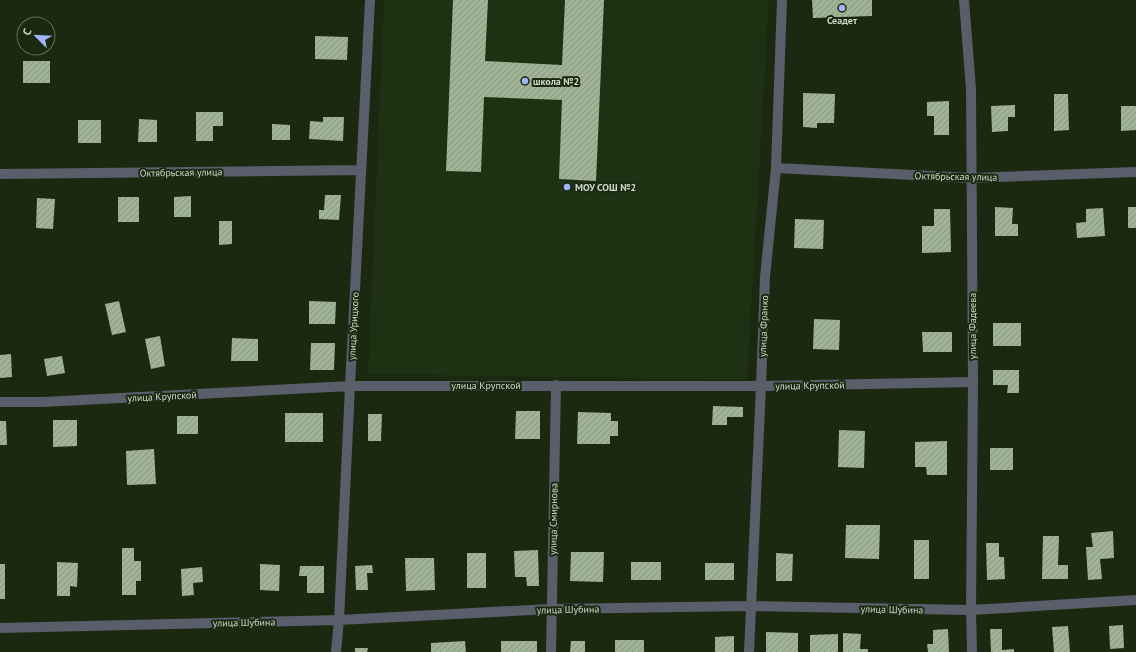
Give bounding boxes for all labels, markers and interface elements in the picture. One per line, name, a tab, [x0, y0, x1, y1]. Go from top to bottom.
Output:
marker: Сеадет	[837, 3, 847, 13]
place label: Сеадет	[827, 14, 858, 27]
north arrow	[16, 16, 56, 56]
text: С	[19, 26, 35, 38]
place label: школа №2	[533, 75, 579, 88]
marker: школа №2	[520, 76, 530, 86]
street label: Октябрьская улица	[140, 165, 223, 180]
street label: Октябрьская улица	[914, 169, 998, 184]
place label: МОУ СОШ №2	[575, 181, 636, 194]
marker: МОУ СОШ №2	[562, 182, 572, 192]
street label: улица Урицкого	[345, 292, 362, 360]
street label: улица Фадеева	[966, 293, 979, 359]
street label: улица Франко	[756, 295, 771, 357]
street label: улица Крупской	[775, 378, 845, 393]
street label: улица Крупской	[451, 379, 521, 392]
street label: улица Крупской	[127, 388, 197, 405]
street label: улица Смирнова	[546, 483, 561, 555]
street label: улица Шубина	[537, 602, 600, 617]
street label: улица Шубина	[861, 602, 924, 617]
street label: улица Шубина	[213, 615, 276, 630]

